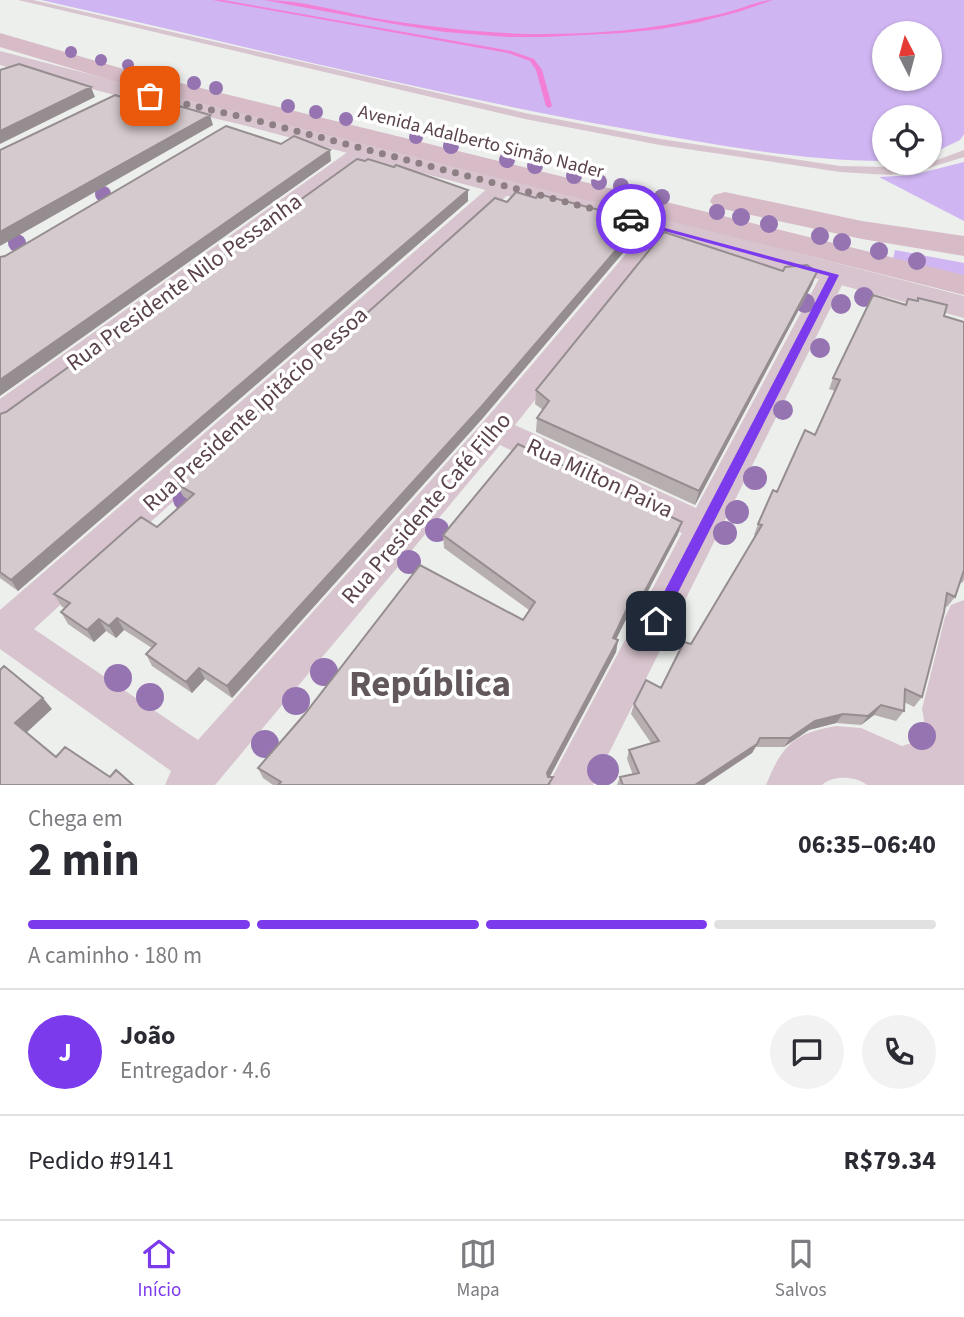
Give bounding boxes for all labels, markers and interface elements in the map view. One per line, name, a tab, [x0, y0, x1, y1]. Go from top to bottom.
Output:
north arrow	[872, 21, 942, 91]
map controls	[872, 21, 942, 175]
pin	[120, 66, 180, 126]
icon: bag	[131, 77, 169, 115]
street label: Avenida Adalberto Simão Nader	[355, 98, 607, 186]
button: locate	[872, 105, 942, 175]
courier	[596, 184, 666, 254]
street label: Rua Presidente Nilo Pessanha	[59, 185, 309, 379]
icon: car	[612, 200, 650, 238]
street label: Rua Presidente Ipitácio Pessoa	[135, 299, 375, 519]
street label: Rua Presidente Café Filho	[333, 405, 519, 611]
street label: Rua Milton Paiva	[521, 430, 679, 526]
pin	[626, 591, 686, 651]
icon: home	[637, 602, 675, 640]
district label: República	[349, 658, 511, 711]
text: Chega em	[28, 802, 123, 835]
text: 06:35–06:40	[798, 826, 936, 863]
text: 2 min	[28, 828, 140, 893]
text: A caminho · 180 m	[28, 939, 202, 972]
button: chat	[770, 1015, 844, 1089]
button: phone	[862, 1015, 936, 1089]
text: João	[120, 1017, 176, 1054]
text: J	[58, 1034, 72, 1071]
text: Entregador · 4.6	[120, 1054, 271, 1087]
text: Pedido #9141	[28, 1142, 174, 1179]
text: R$79.34	[844, 1142, 936, 1179]
tab: Início	[138, 1235, 181, 1304]
tab: Mapa	[456, 1235, 500, 1304]
tab: Salvos	[775, 1235, 826, 1304]

